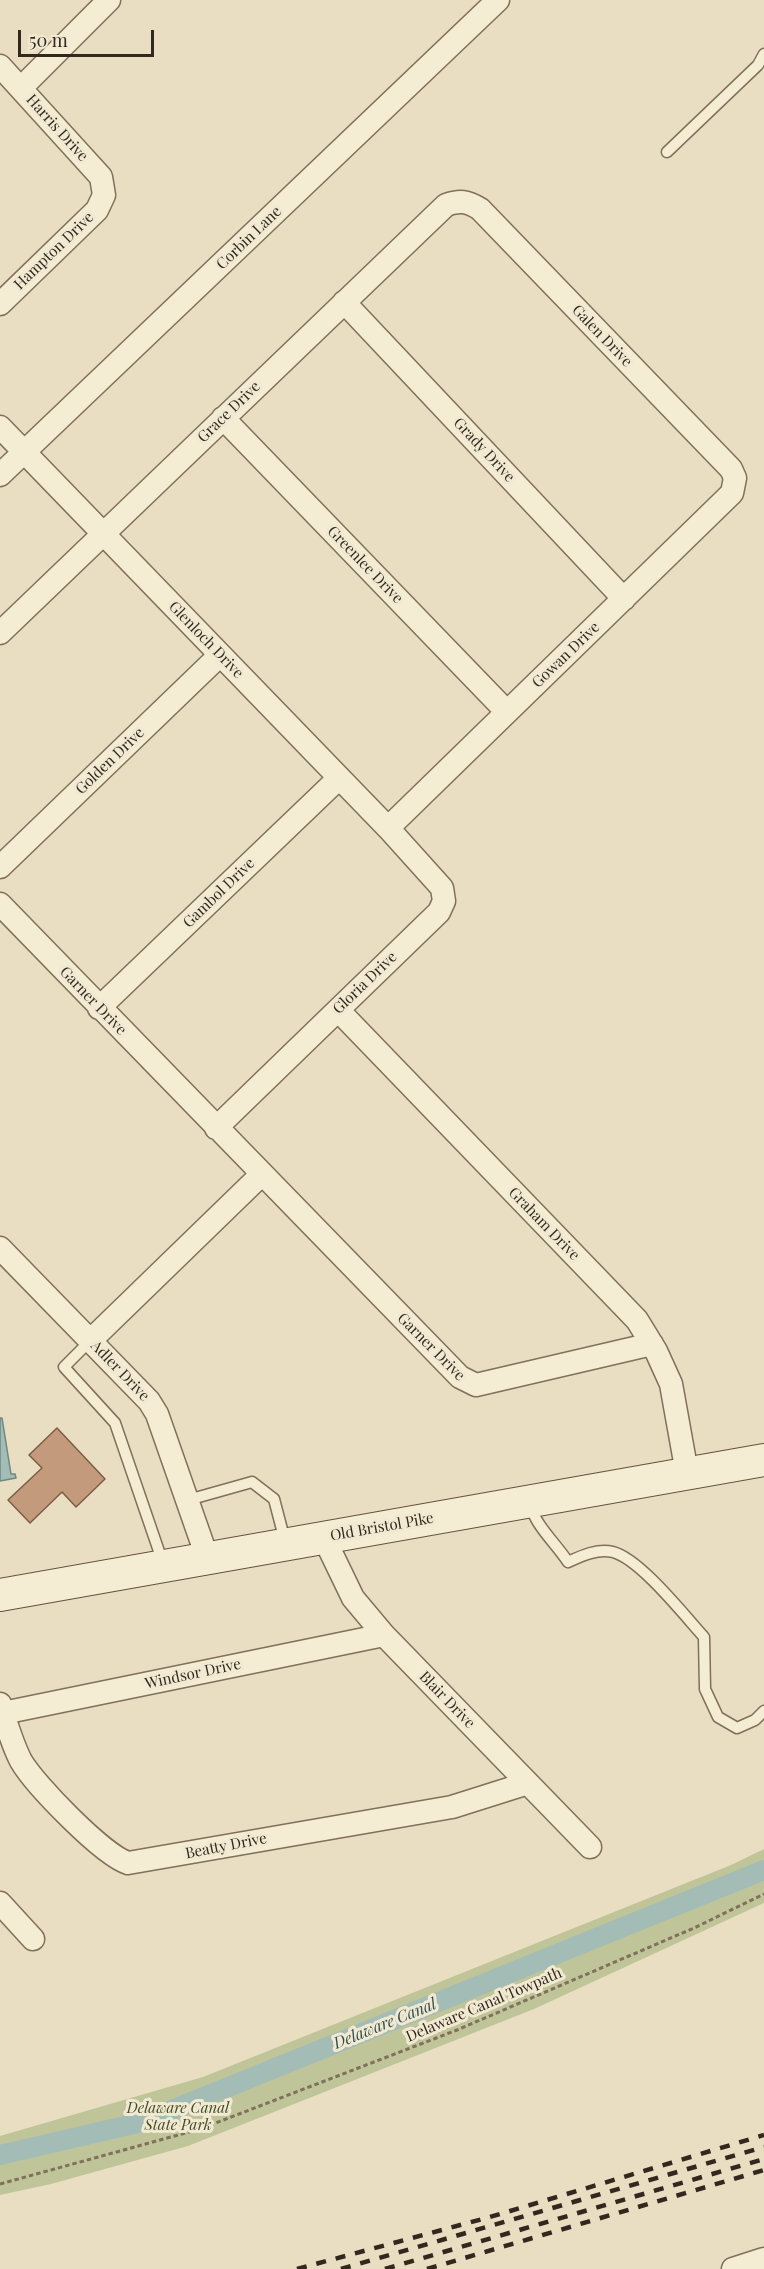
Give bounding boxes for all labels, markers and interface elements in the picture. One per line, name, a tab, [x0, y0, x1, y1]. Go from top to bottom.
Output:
scale bar	[21, 18, 158, 56]
text: 50 m	[29, 28, 68, 52]
street label: Harris Drive	[22, 91, 92, 165]
street label: Corbin Lane	[213, 203, 285, 273]
street label: Hampton Drive	[10, 209, 98, 293]
street label: Galen Drive	[568, 301, 636, 371]
street label: Grace Drive	[194, 378, 264, 446]
street label: Grady Drive	[450, 414, 518, 486]
street label: Greenlee Drive	[324, 522, 406, 608]
street label: Glenloch Drive	[165, 598, 247, 682]
street label: Gowan Drive	[528, 618, 604, 692]
street label: Golden Drive	[72, 724, 148, 798]
street label: Gambol Drive	[179, 854, 259, 932]
street label: Gloria Drive	[329, 948, 401, 1018]
street label: Garner Drive	[56, 963, 130, 1039]
street label: Graham Drive	[505, 1184, 583, 1264]
street label: Garner Drive	[393, 1309, 469, 1385]
street label: Adler Drive	[87, 1337, 153, 1405]
street label: Old Bristol Pike	[329, 1509, 435, 1545]
street label: Windsor Drive	[144, 1655, 242, 1693]
street label: Blair Drive	[415, 1668, 479, 1732]
street label: Beatty Drive	[184, 1829, 268, 1863]
street label: Delaware Canal Towpath	[403, 1964, 565, 2046]
water label: Delaware Canal	[331, 1995, 439, 2053]
park label: Delaware Canal State Park	[127, 2099, 229, 2134]

